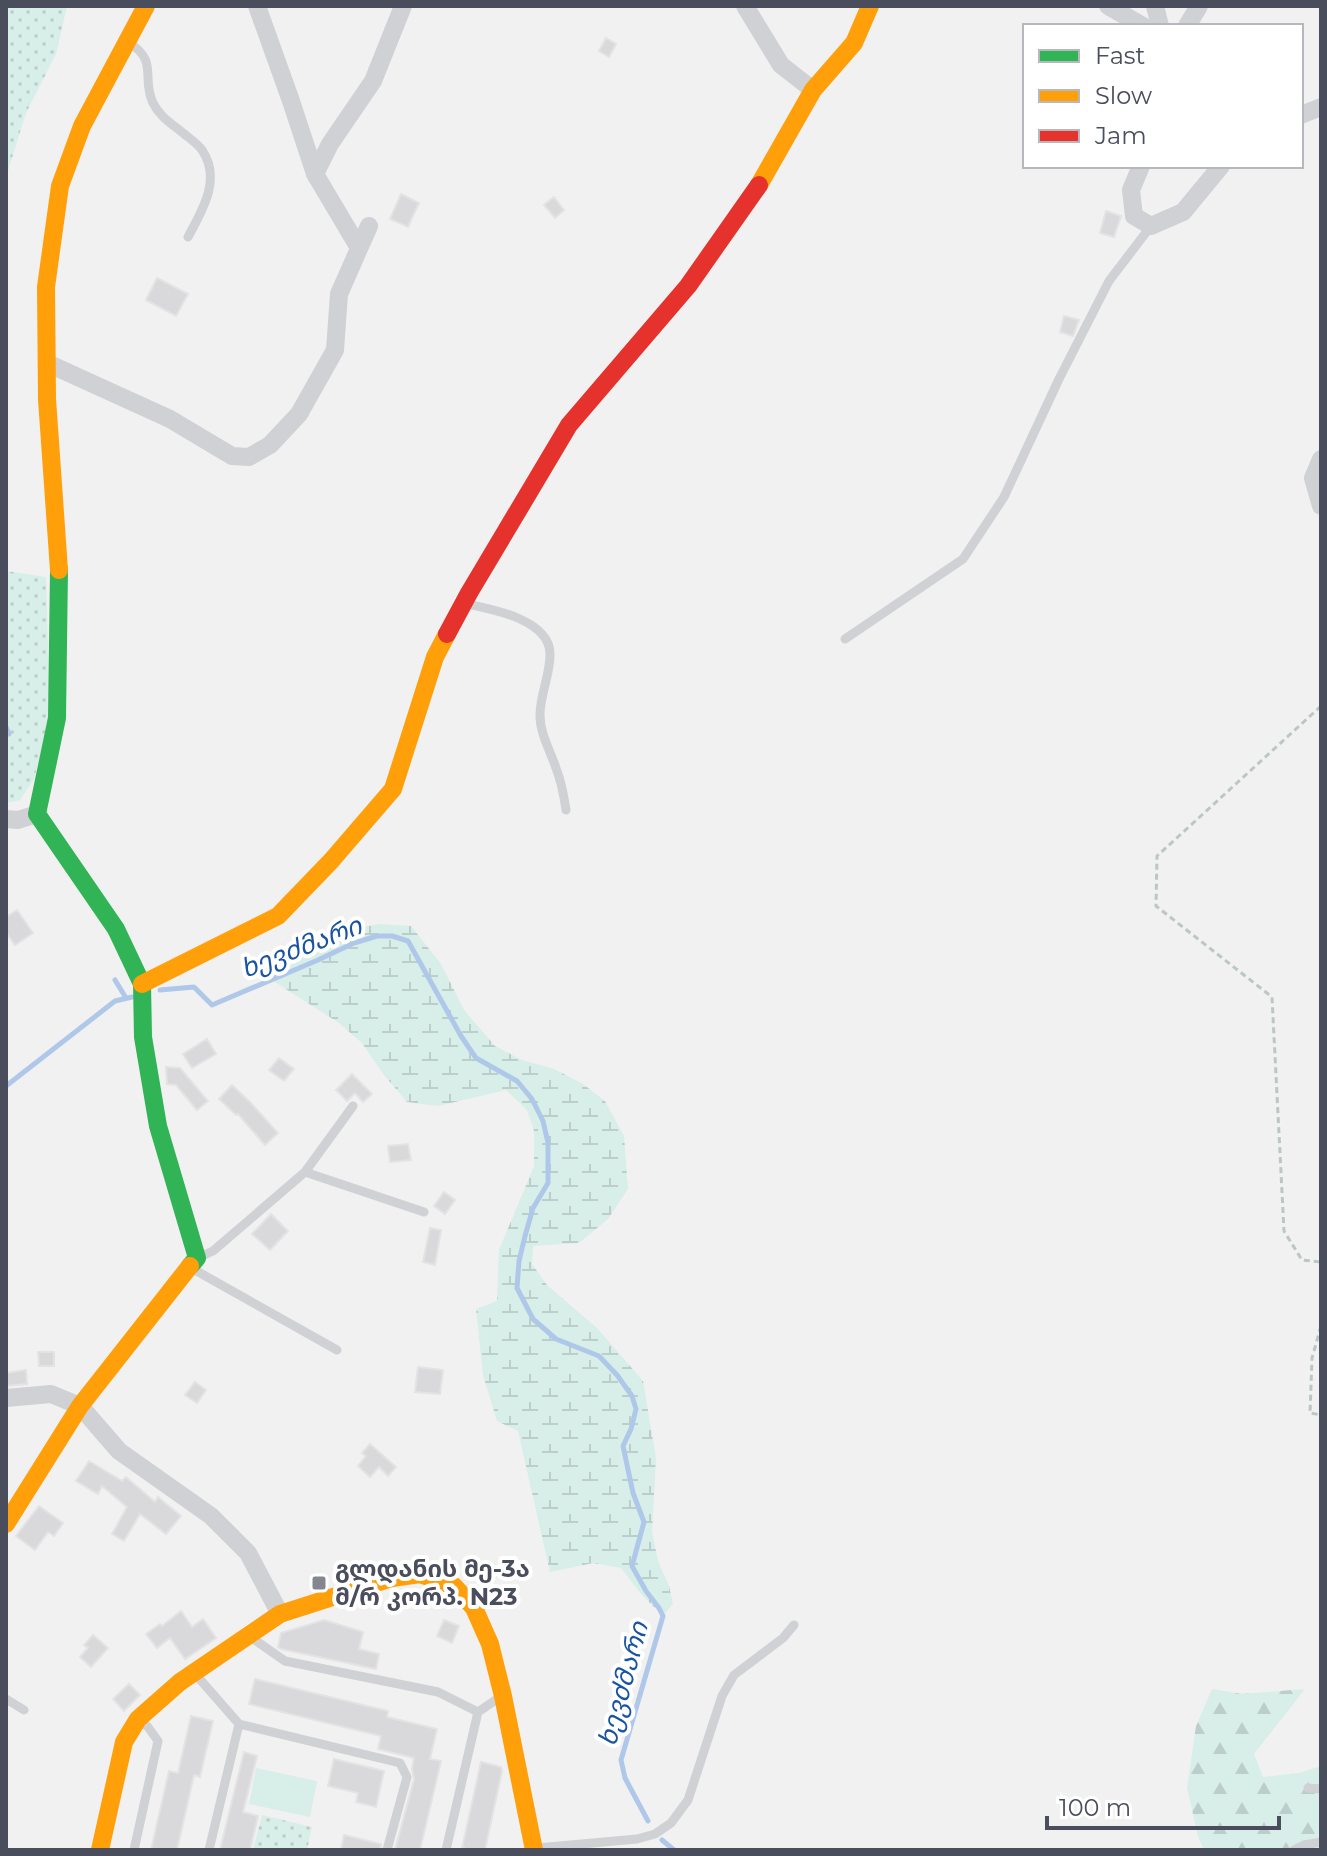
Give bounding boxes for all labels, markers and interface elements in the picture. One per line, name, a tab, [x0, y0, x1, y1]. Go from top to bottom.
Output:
legend	[1023, 24, 1303, 168]
text: Fast	[1095, 41, 1146, 70]
text: Slow	[1095, 81, 1152, 110]
text: Jam	[1094, 121, 1147, 150]
water label: ხევძმარი	[236, 909, 367, 985]
place label: გლდანის მე-3ა მ/რ კორპ. N23	[335, 1554, 530, 1611]
marker: გლდანის მე-3ა მ/რ კორპ. N23	[310, 1574, 328, 1592]
water label: ხევძმარი	[591, 1617, 655, 1750]
scale bar	[1047, 1780, 1279, 1830]
text: 100 m	[1059, 1793, 1131, 1822]

